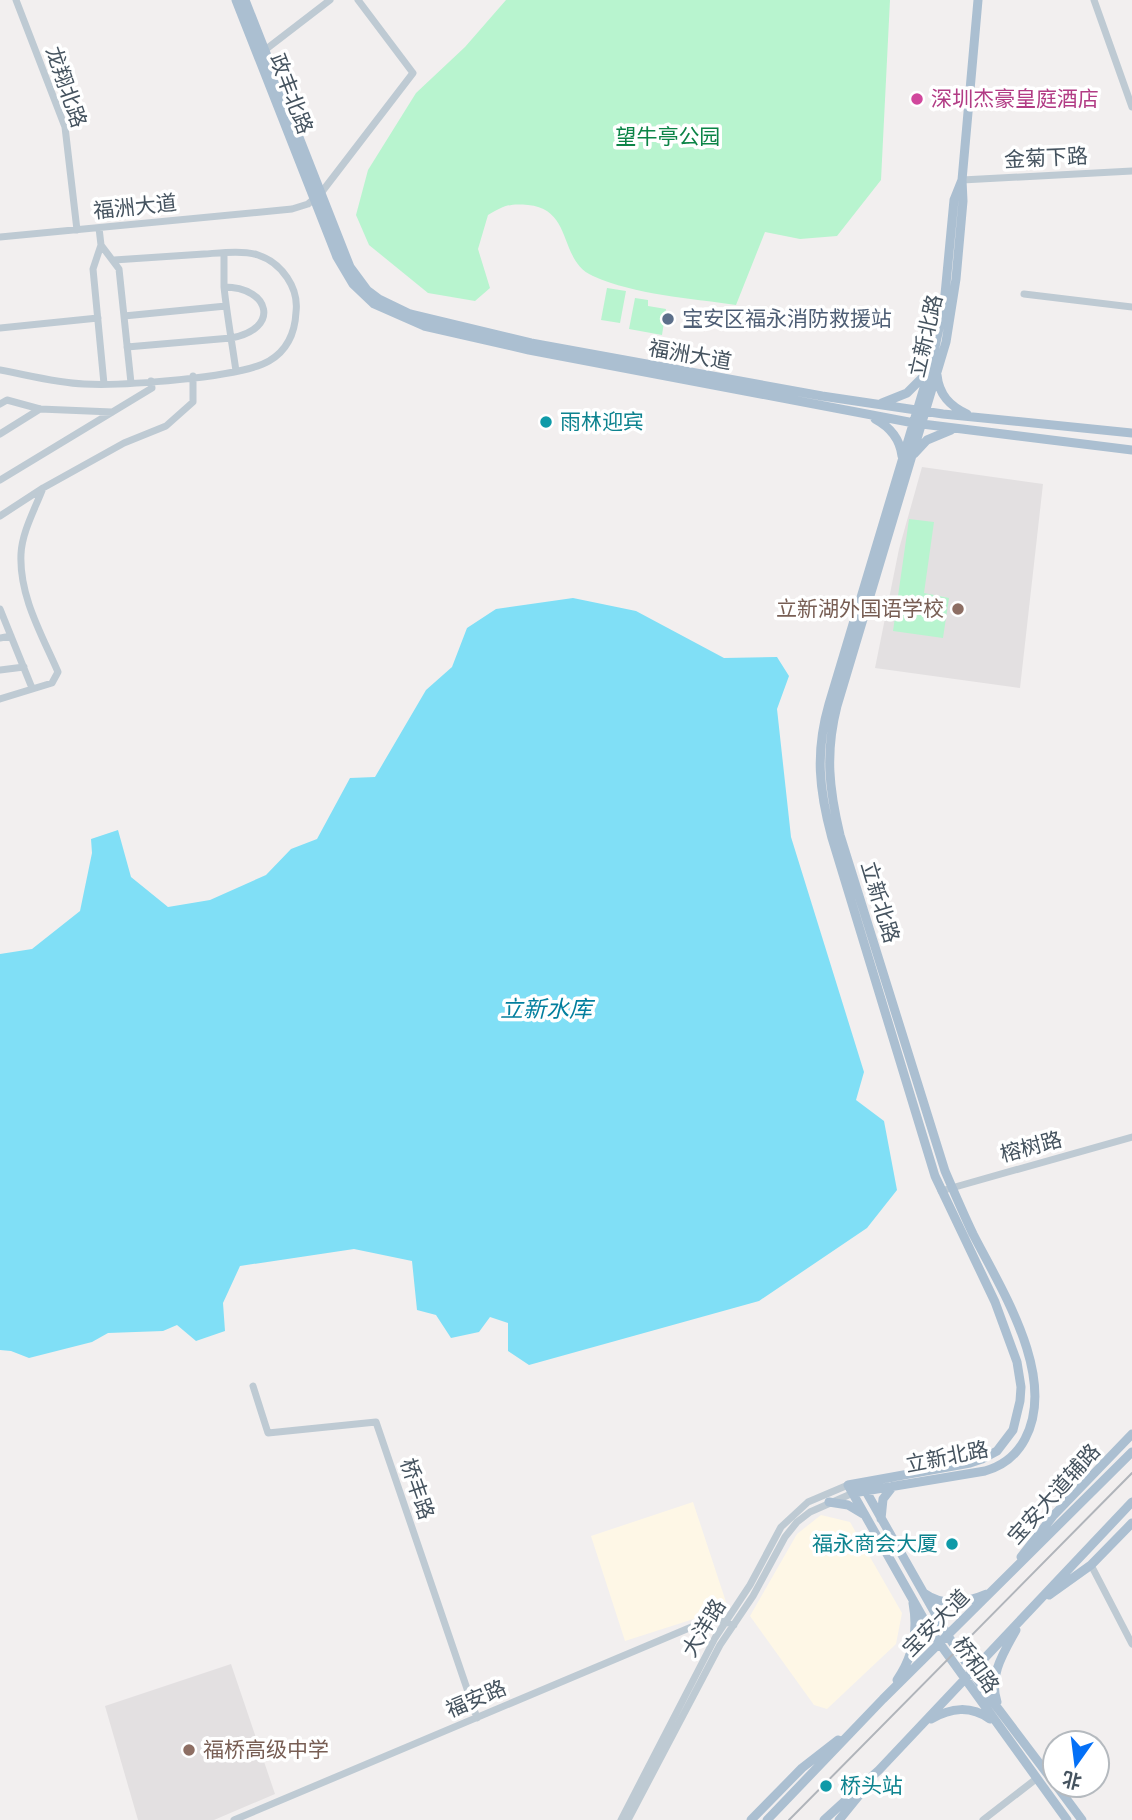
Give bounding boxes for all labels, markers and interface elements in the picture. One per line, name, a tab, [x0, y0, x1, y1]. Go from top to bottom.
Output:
street label: 龙翔北路	[40, 43, 93, 131]
street label: 政丰北路	[264, 50, 319, 138]
place label: 深圳杰豪皇庭酒店	[931, 85, 1099, 112]
marker: 深圳杰豪皇庭酒店	[909, 91, 925, 107]
park label: 望牛亭公园	[616, 123, 721, 150]
street label: 金菊下路	[1003, 142, 1089, 173]
street label: 福洲大道	[92, 189, 178, 224]
street label: 立新北路	[903, 292, 948, 380]
place label: 宝安区福永消防救援站	[682, 305, 892, 332]
marker: 宝安区福永消防救援站	[660, 311, 676, 327]
street label: 福洲大道	[646, 334, 734, 375]
place label: 雨林迎宾	[560, 408, 644, 435]
marker: 雨林迎宾	[538, 414, 554, 430]
place label: 立新湖外国语学校	[776, 595, 944, 622]
marker: 立新湖外国语学校	[950, 601, 966, 617]
street label: 立新北路	[855, 858, 906, 946]
water label: 立新水库	[500, 994, 596, 1023]
street label: 榕树路	[997, 1125, 1065, 1168]
street label: 立新北路	[903, 1435, 991, 1478]
street label: 宝安大道辅路	[1001, 1438, 1106, 1550]
street label: 桥丰路	[394, 1455, 440, 1523]
place label: 福永商会大厦	[812, 1530, 938, 1557]
marker: 福永商会大厦	[944, 1536, 960, 1552]
street label: 宝安大道	[896, 1583, 975, 1662]
street label: 大洋路	[676, 1594, 731, 1662]
street label: 桥和路	[947, 1631, 1006, 1698]
street label: 福安路	[442, 1674, 510, 1723]
north arrow	[1041, 1729, 1111, 1799]
place label: 福桥高级中学	[203, 1736, 329, 1763]
marker: 福桥高级中学	[181, 1742, 197, 1758]
text: 北	[1060, 1767, 1084, 1794]
place label: 桥头站	[840, 1772, 903, 1799]
marker: 桥头站	[818, 1778, 834, 1794]

